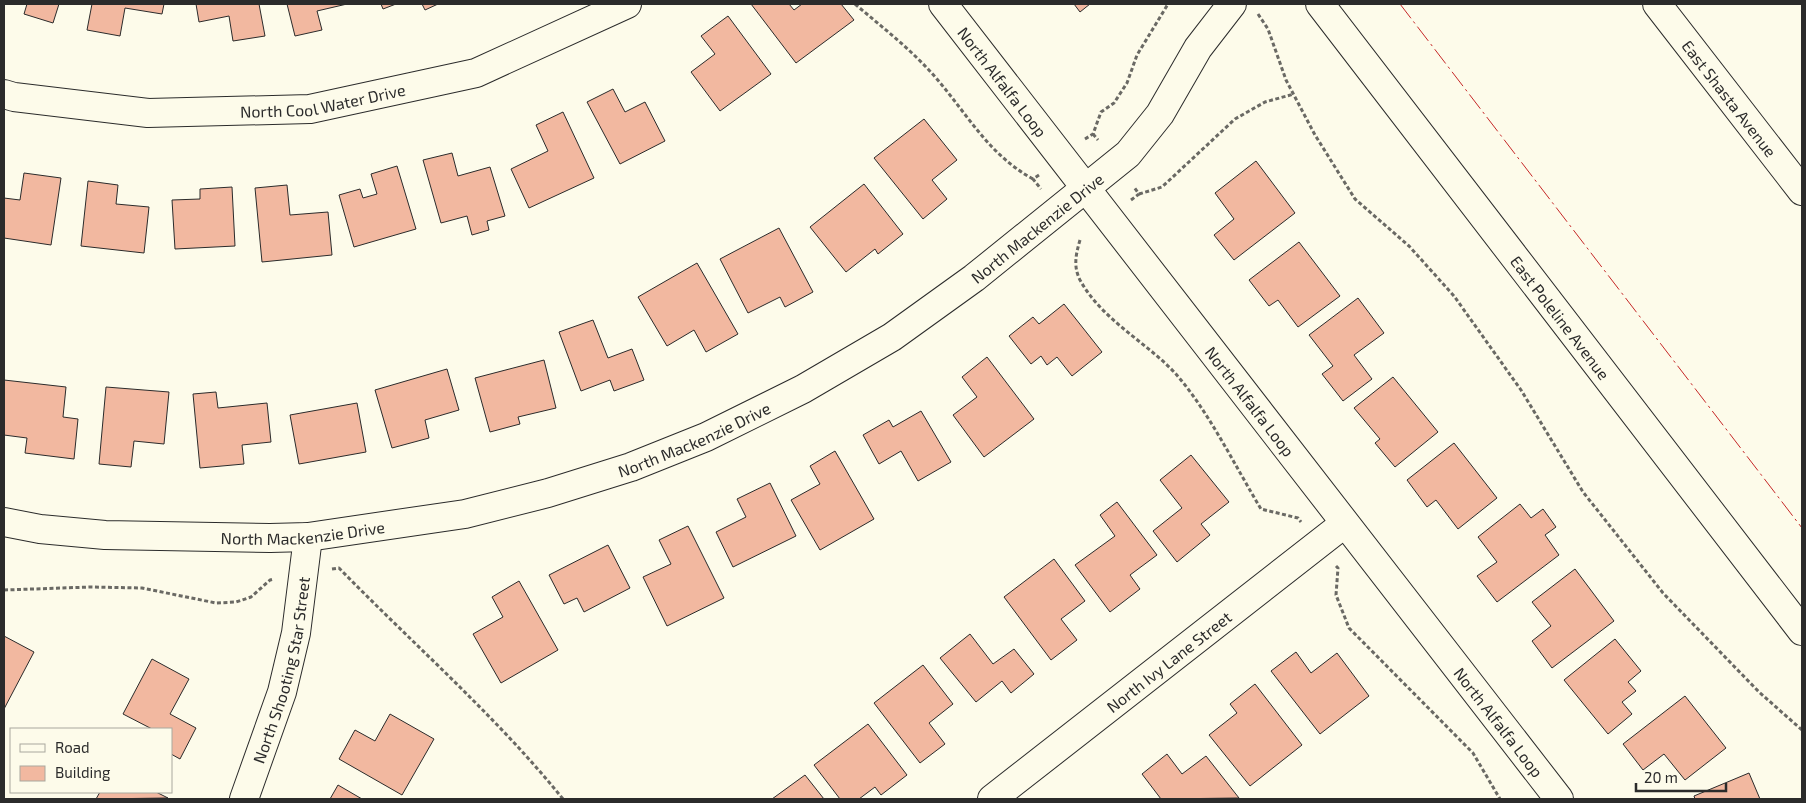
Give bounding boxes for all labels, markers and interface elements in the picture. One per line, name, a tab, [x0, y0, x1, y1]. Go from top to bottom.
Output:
street label: North Alfalfa Loop	[955, 23, 1052, 140]
street label: East Shasta Avenue	[1679, 36, 1781, 160]
street label: North Cool Water Drive	[240, 79, 407, 120]
street label: North Mackenzie Drive	[967, 168, 1107, 286]
street label: East Poleline Avenue	[1507, 252, 1614, 383]
street label: North Alfalfa Loop	[1202, 342, 1299, 460]
street label: North Mackenzie Drive	[615, 397, 773, 480]
street label: North Mackenzie Drive	[221, 516, 386, 548]
street label: North Shooting Star Street	[248, 575, 312, 765]
street label: North Ivy Lane Street	[1102, 606, 1235, 716]
street label: North Alfalfa Loop	[1451, 663, 1548, 780]
legend	[10, 728, 172, 793]
text: Road	[55, 738, 90, 756]
scale bar	[1636, 760, 1726, 792]
text: Building	[55, 763, 111, 781]
text: 20 m	[1644, 768, 1678, 786]

